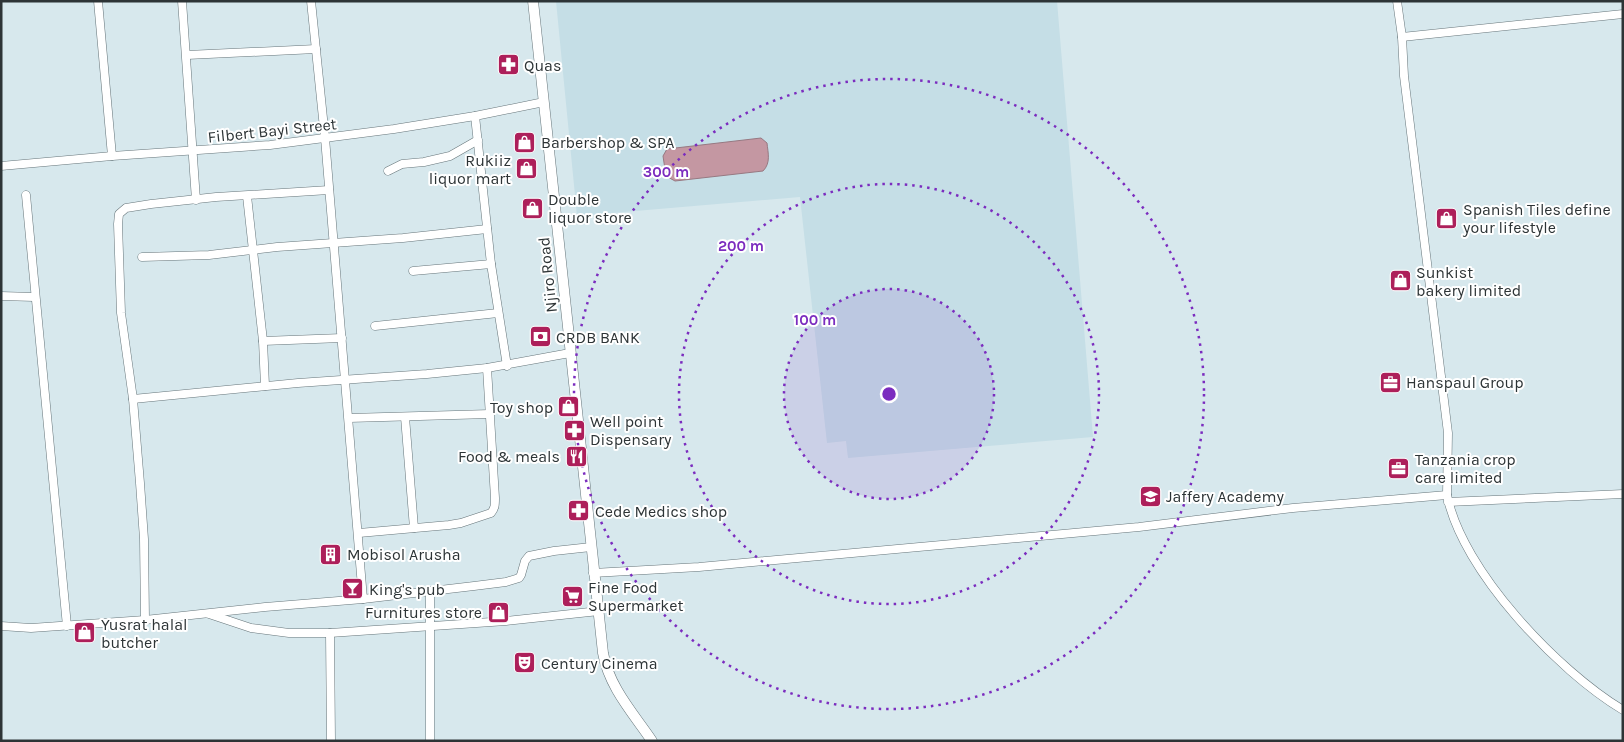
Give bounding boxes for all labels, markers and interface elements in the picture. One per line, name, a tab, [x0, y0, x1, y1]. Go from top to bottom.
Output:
pharmacy icon: Quas	[496, 53, 520, 77]
place label: Quas	[524, 56, 561, 75]
street label: Filbert Bayi Street	[207, 114, 338, 147]
shop icon: Barbershop & SPA	[513, 130, 537, 154]
place label: Barbershop & SPA	[541, 133, 675, 152]
place label: Rukiiz liquor mart	[429, 151, 511, 188]
shop icon: Rukiiz liquor mart	[515, 157, 539, 181]
text: 300 m	[643, 163, 689, 181]
place label: Double liquor store	[548, 190, 632, 227]
shop icon: Double liquor store	[520, 196, 544, 220]
place label: Spanish Tiles define your lifestyle	[1462, 200, 1611, 237]
shop icon: Spanish Tiles define your lifestyle	[1435, 206, 1459, 230]
street label: Njiro Road	[534, 236, 561, 314]
text: 200 m	[718, 237, 764, 255]
place label: Sunkist bakery limited	[1416, 263, 1521, 300]
shop icon: Sunkist bakery limited	[1388, 269, 1412, 293]
text: 100 m	[794, 311, 836, 329]
bank icon: CRDB BANK	[528, 325, 552, 349]
place label: CRDB BANK	[556, 328, 640, 347]
office icon: Hanspaul Group	[1378, 370, 1402, 394]
place label: Hanspaul Group	[1406, 373, 1524, 392]
centre of rings	[880, 385, 898, 403]
shop icon: Toy shop	[557, 395, 581, 419]
place label: Toy shop	[490, 398, 553, 417]
place label: Well point Dispensary	[590, 412, 672, 449]
pharmacy icon: Well point Dispensary	[562, 418, 586, 442]
restaurant icon: Food & meals	[564, 444, 588, 468]
place label: Food & meals	[458, 447, 560, 466]
place label: Tanzania crop care limited	[1415, 450, 1516, 487]
office icon: Tanzania crop care limited	[1387, 456, 1411, 480]
school or university icon: Jaffery Academy	[1138, 484, 1162, 508]
place label: Jaffery Academy	[1166, 487, 1284, 506]
pharmacy icon: Cede Medics shop	[567, 499, 591, 523]
place label: Cede Medics shop	[595, 502, 727, 521]
building icon: Mobisol Arusha	[319, 542, 343, 566]
place label: Mobisol Arusha	[347, 545, 461, 564]
bar icon: King's pub	[341, 577, 365, 601]
place label: Fine Food Supermarket	[588, 578, 684, 615]
place label: King's pub	[369, 580, 445, 599]
supermarket icon: Fine Food Supermarket	[560, 584, 584, 608]
shop icon: Furnitures store	[486, 600, 510, 624]
place label: Furnitures store	[365, 603, 482, 622]
place label: Yusrat halal butcher	[101, 615, 187, 652]
shop icon: Yusrat halal butcher	[73, 621, 97, 645]
theatre icon: Century Cinema	[513, 651, 537, 675]
place label: Century Cinema	[541, 654, 658, 673]

